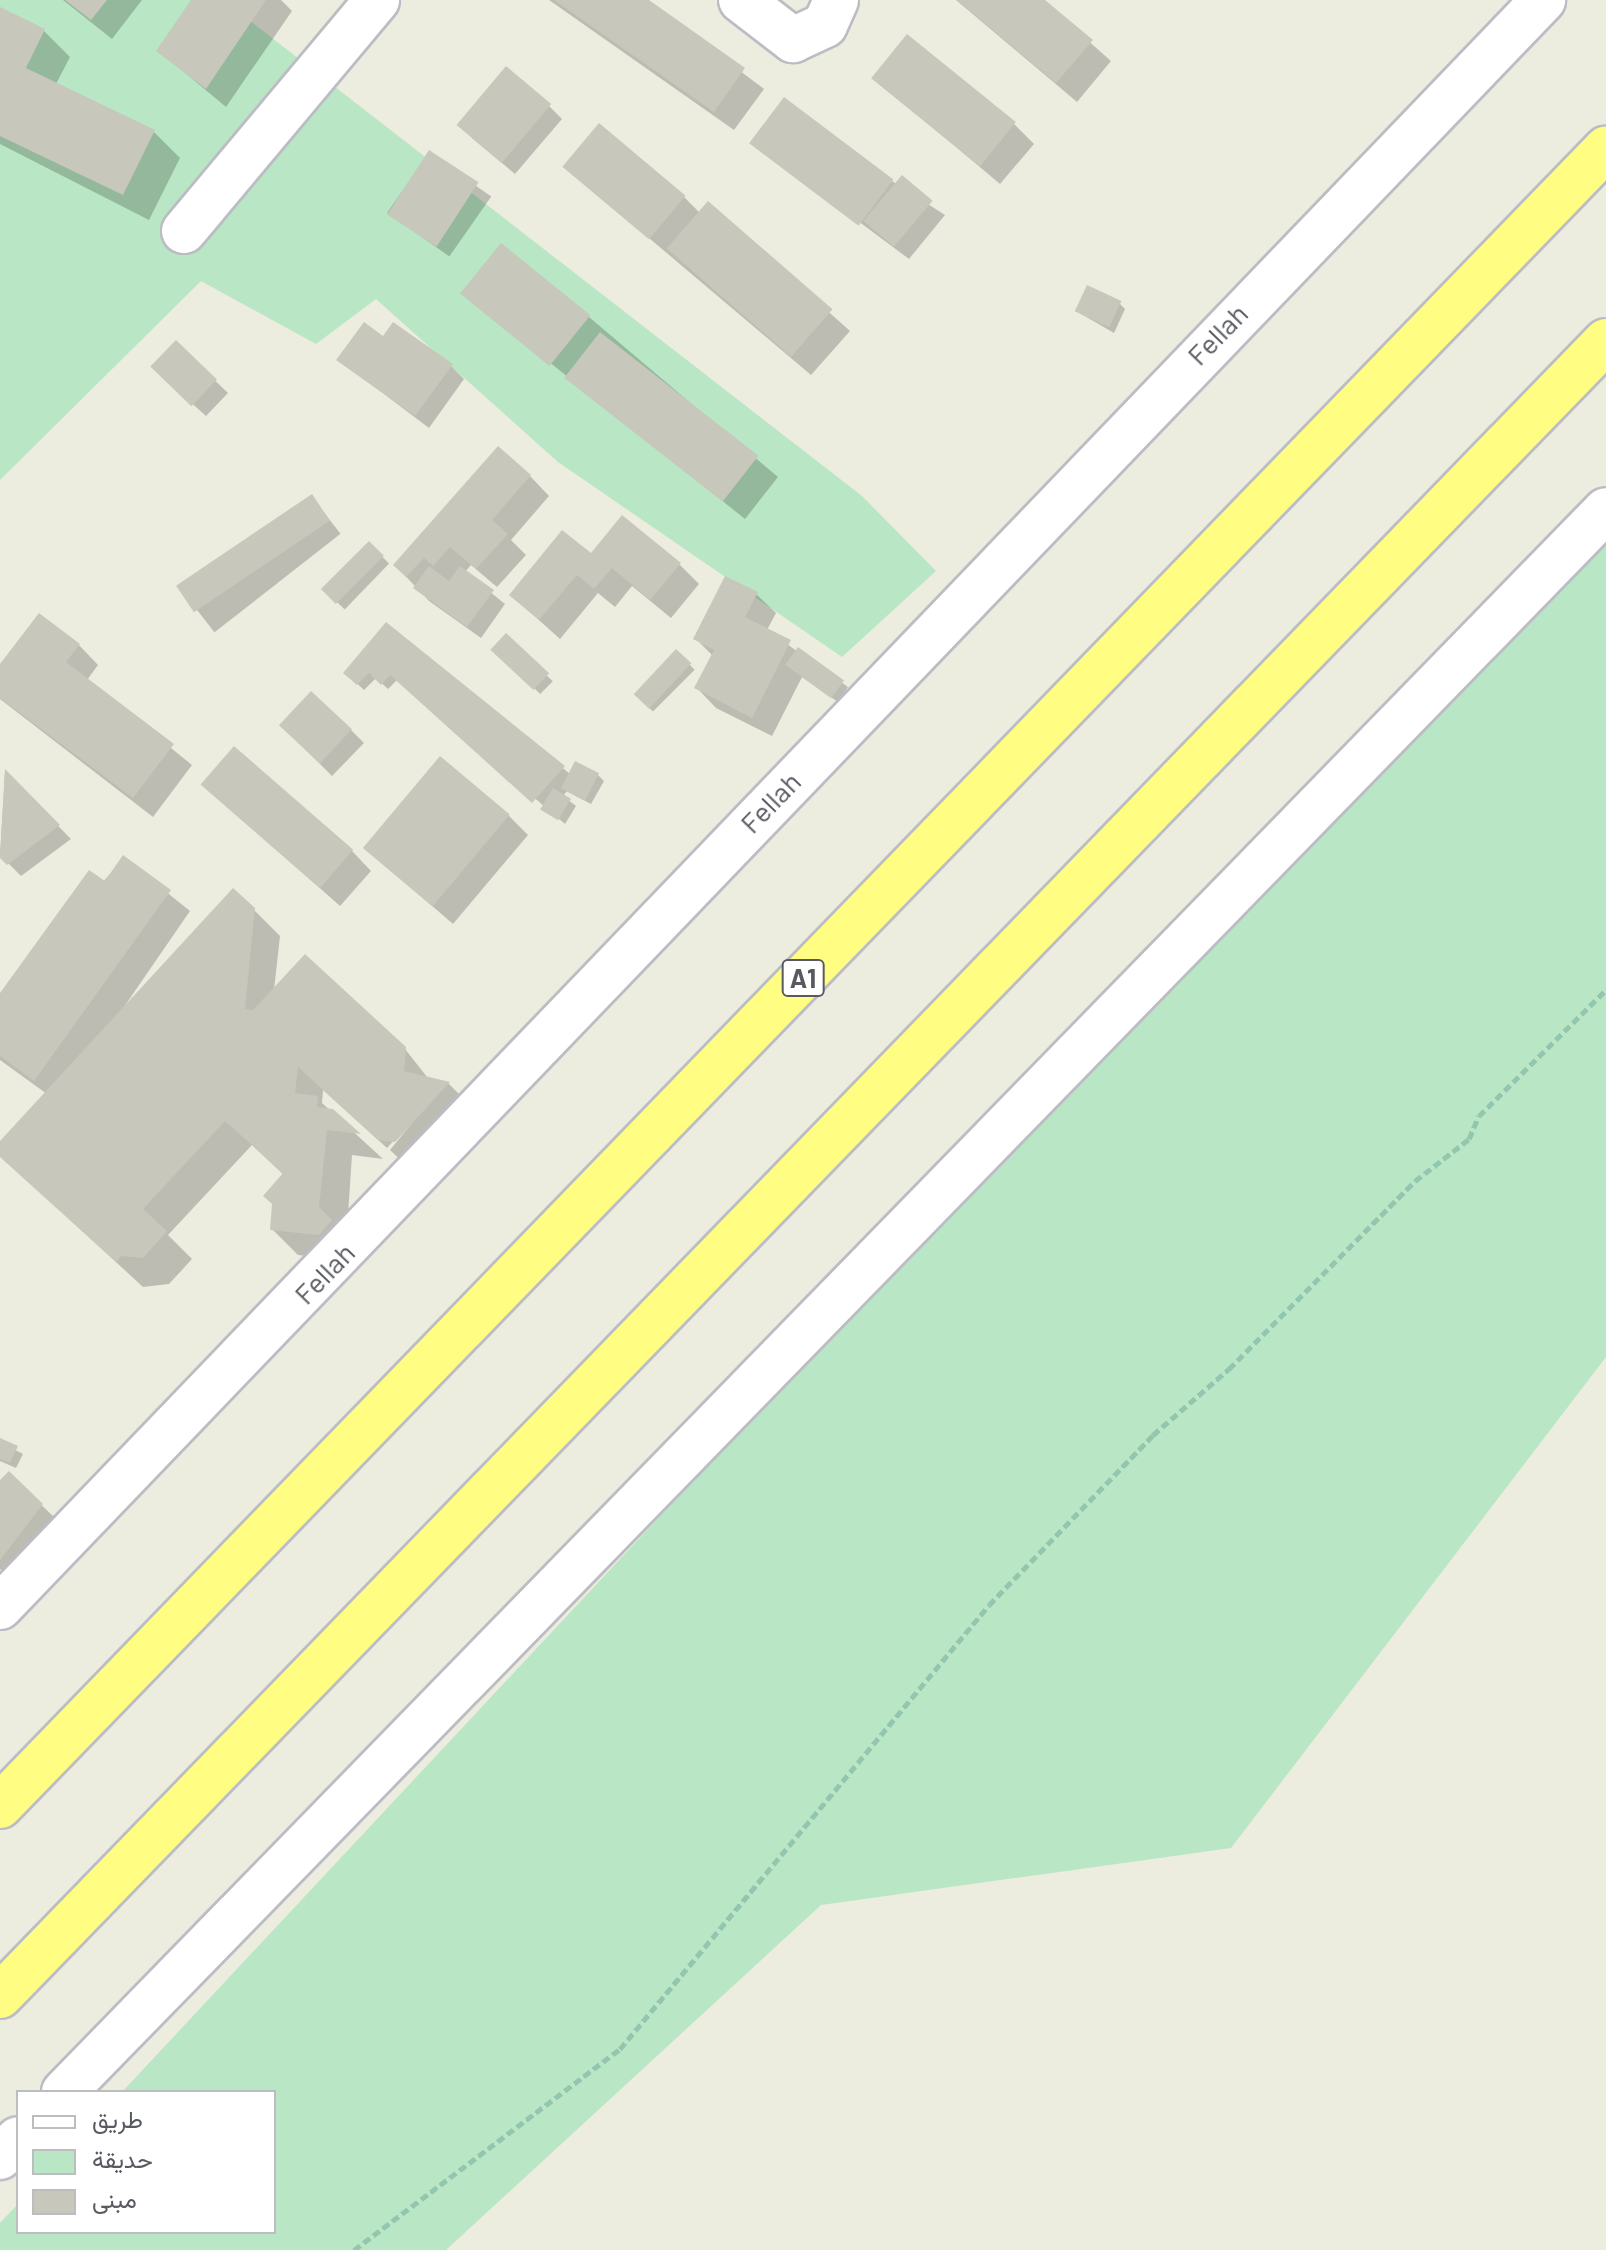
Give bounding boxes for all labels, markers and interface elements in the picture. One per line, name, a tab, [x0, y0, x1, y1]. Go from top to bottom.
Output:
street label: Fellah	[1180, 296, 1254, 372]
street label: Fellah	[733, 764, 807, 840]
road number: A1	[781, 956, 825, 1000]
street label: Fellah	[287, 1235, 361, 1311]
legend	[16, 2090, 276, 2234]
text: طريق	[92, 2104, 143, 2133]
text: حديقة	[92, 2144, 153, 2173]
text: مبنى	[92, 2184, 137, 2213]

